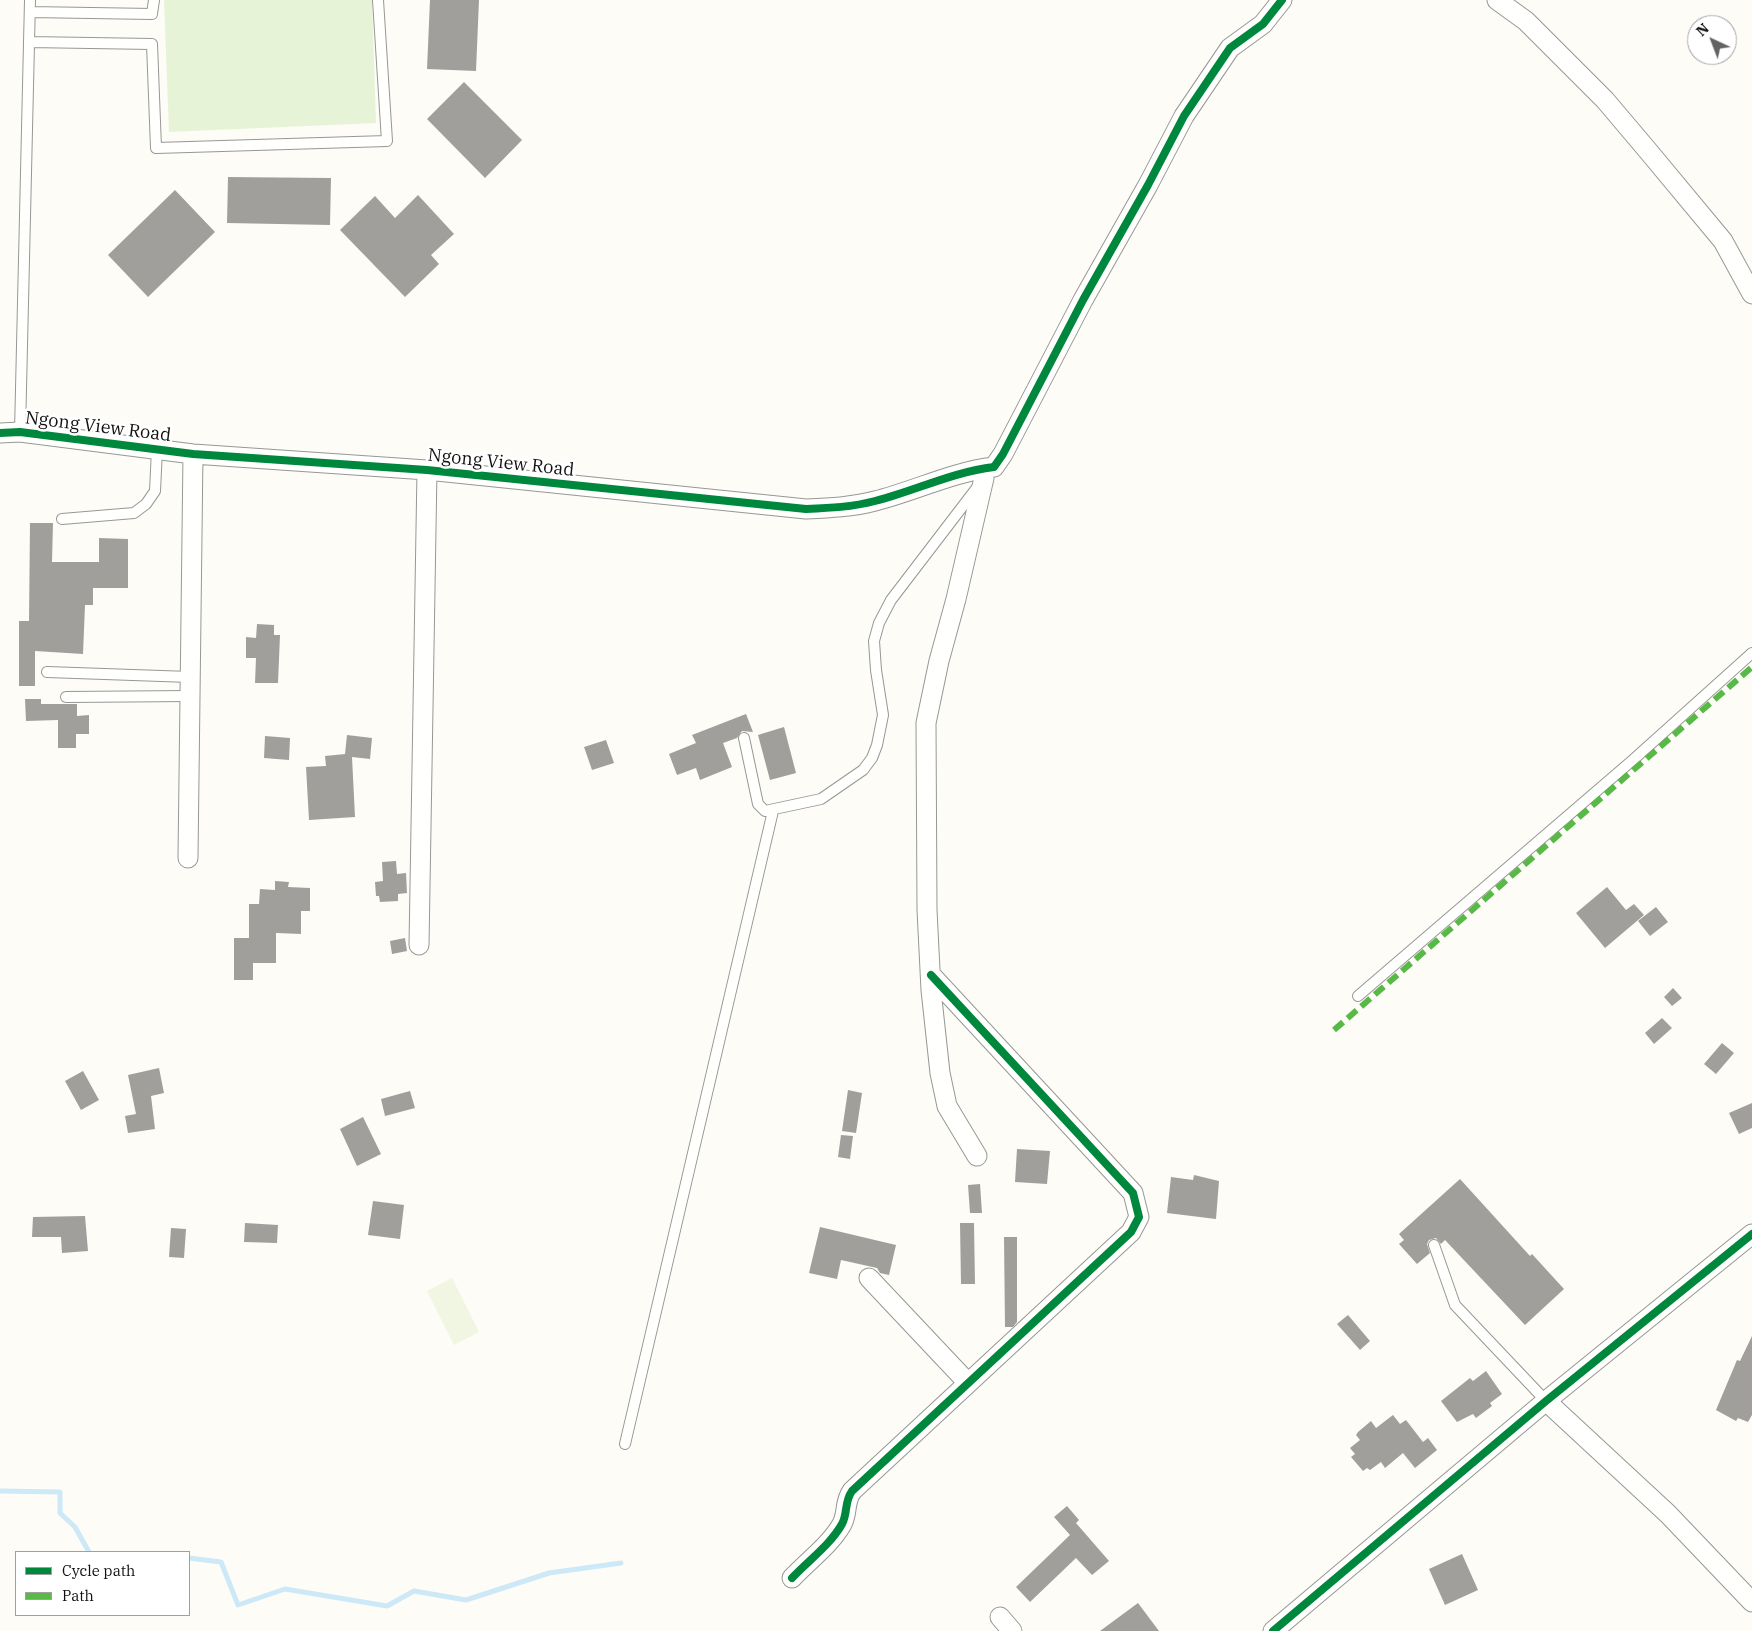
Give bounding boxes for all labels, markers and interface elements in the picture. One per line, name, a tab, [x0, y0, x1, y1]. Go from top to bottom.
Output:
north arrow	[1687, 15, 1737, 65]
text: N	[1692, 19, 1713, 40]
street label: Ngong View Road	[24, 407, 172, 447]
street label: Ngong View Road	[427, 445, 575, 481]
legend	[15, 1551, 190, 1616]
text: Cycle path	[62, 1561, 135, 1580]
text: Path	[62, 1586, 94, 1605]

